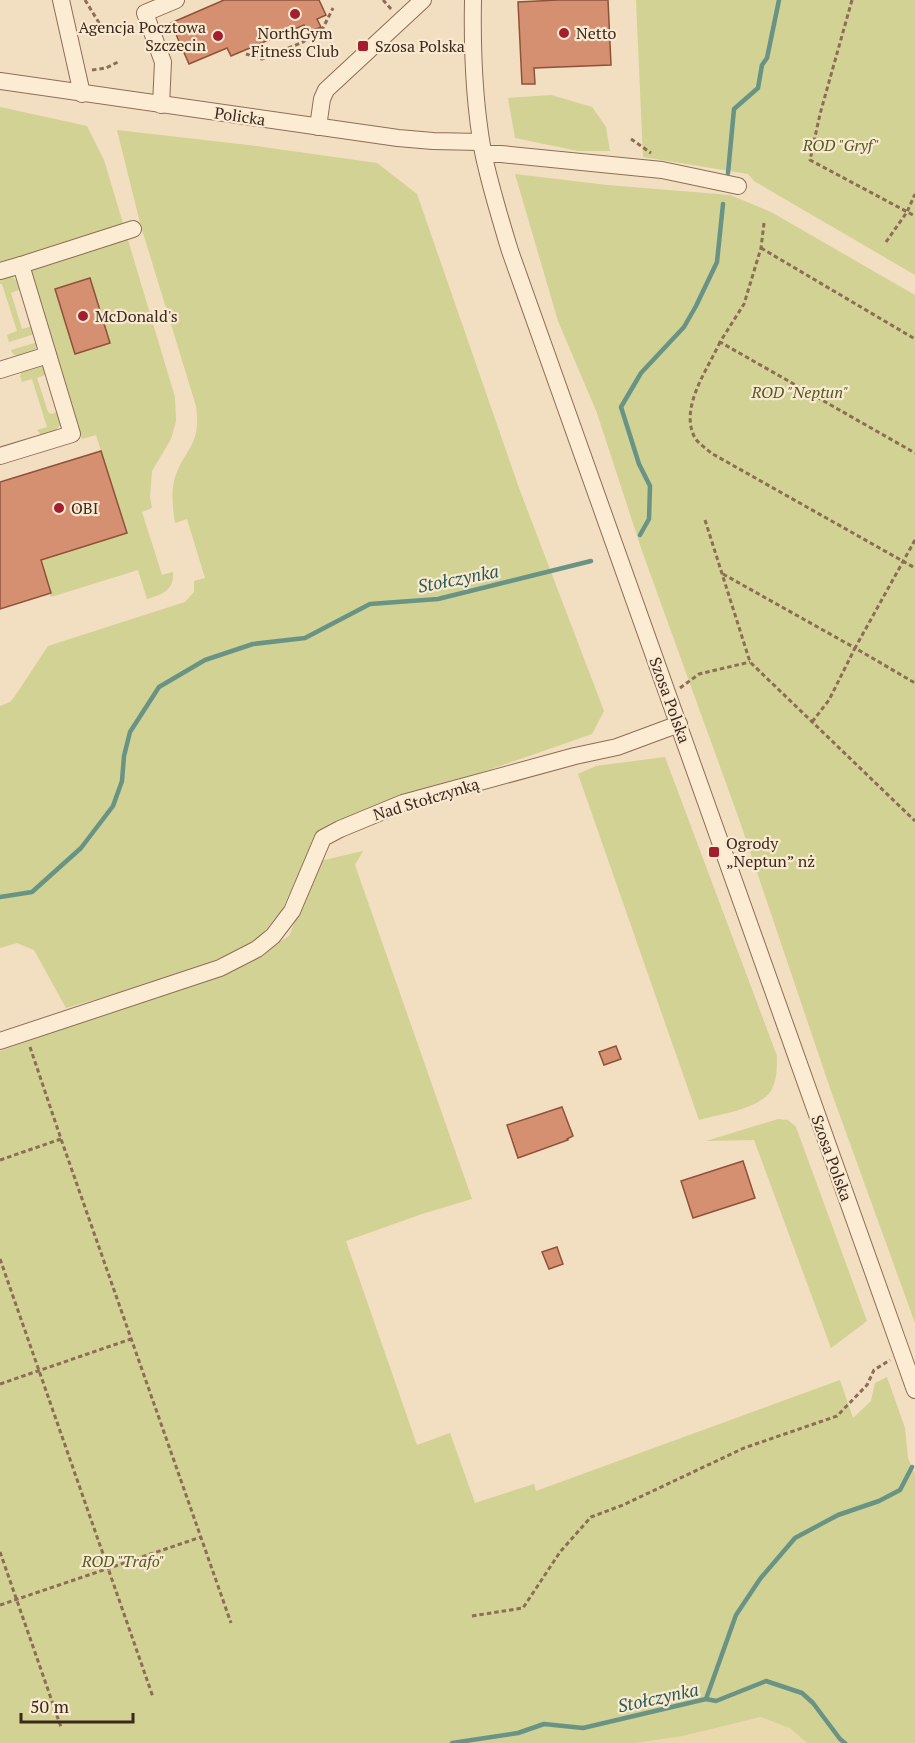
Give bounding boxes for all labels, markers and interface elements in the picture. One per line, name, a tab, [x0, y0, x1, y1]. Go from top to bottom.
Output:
marker: NorthGym Fitness Club	[288, 7, 302, 21]
place label: Agencja Pocztowa Szczecin	[78, 16, 206, 56]
place label: NorthGym Fitness Club	[251, 22, 339, 62]
place label: Netto	[576, 22, 617, 44]
marker: Netto	[557, 26, 571, 40]
marker: Agencja Pocztowa Szczecin	[211, 29, 225, 43]
place label: Szosa Polska	[375, 35, 465, 57]
marker: Szosa Polska	[356, 39, 370, 53]
street label: Policka	[213, 102, 267, 130]
park label: ROD "Gryf"	[802, 134, 879, 156]
place label: McDonald's	[95, 305, 178, 327]
marker: McDonald's	[76, 309, 90, 323]
park label: ROD "Neptun"	[750, 381, 849, 403]
place label: OBI	[71, 497, 98, 519]
marker: OBI	[52, 501, 66, 515]
water label: Stołczynka	[415, 558, 501, 598]
street label: Szosa Polska	[644, 654, 696, 746]
street label: Nad Stołczynką	[370, 772, 482, 826]
place label: Ogrody „Neptun” nż	[726, 832, 815, 872]
marker: Ogrody „Neptun” nż	[707, 845, 721, 859]
street label: Szosa Polska	[806, 1112, 858, 1204]
park label: ROD "Trafo"	[81, 1550, 164, 1572]
water label: Stołczynka	[615, 1677, 701, 1717]
scale bar	[21, 1686, 134, 1724]
text: 50 m	[30, 1694, 70, 1718]

